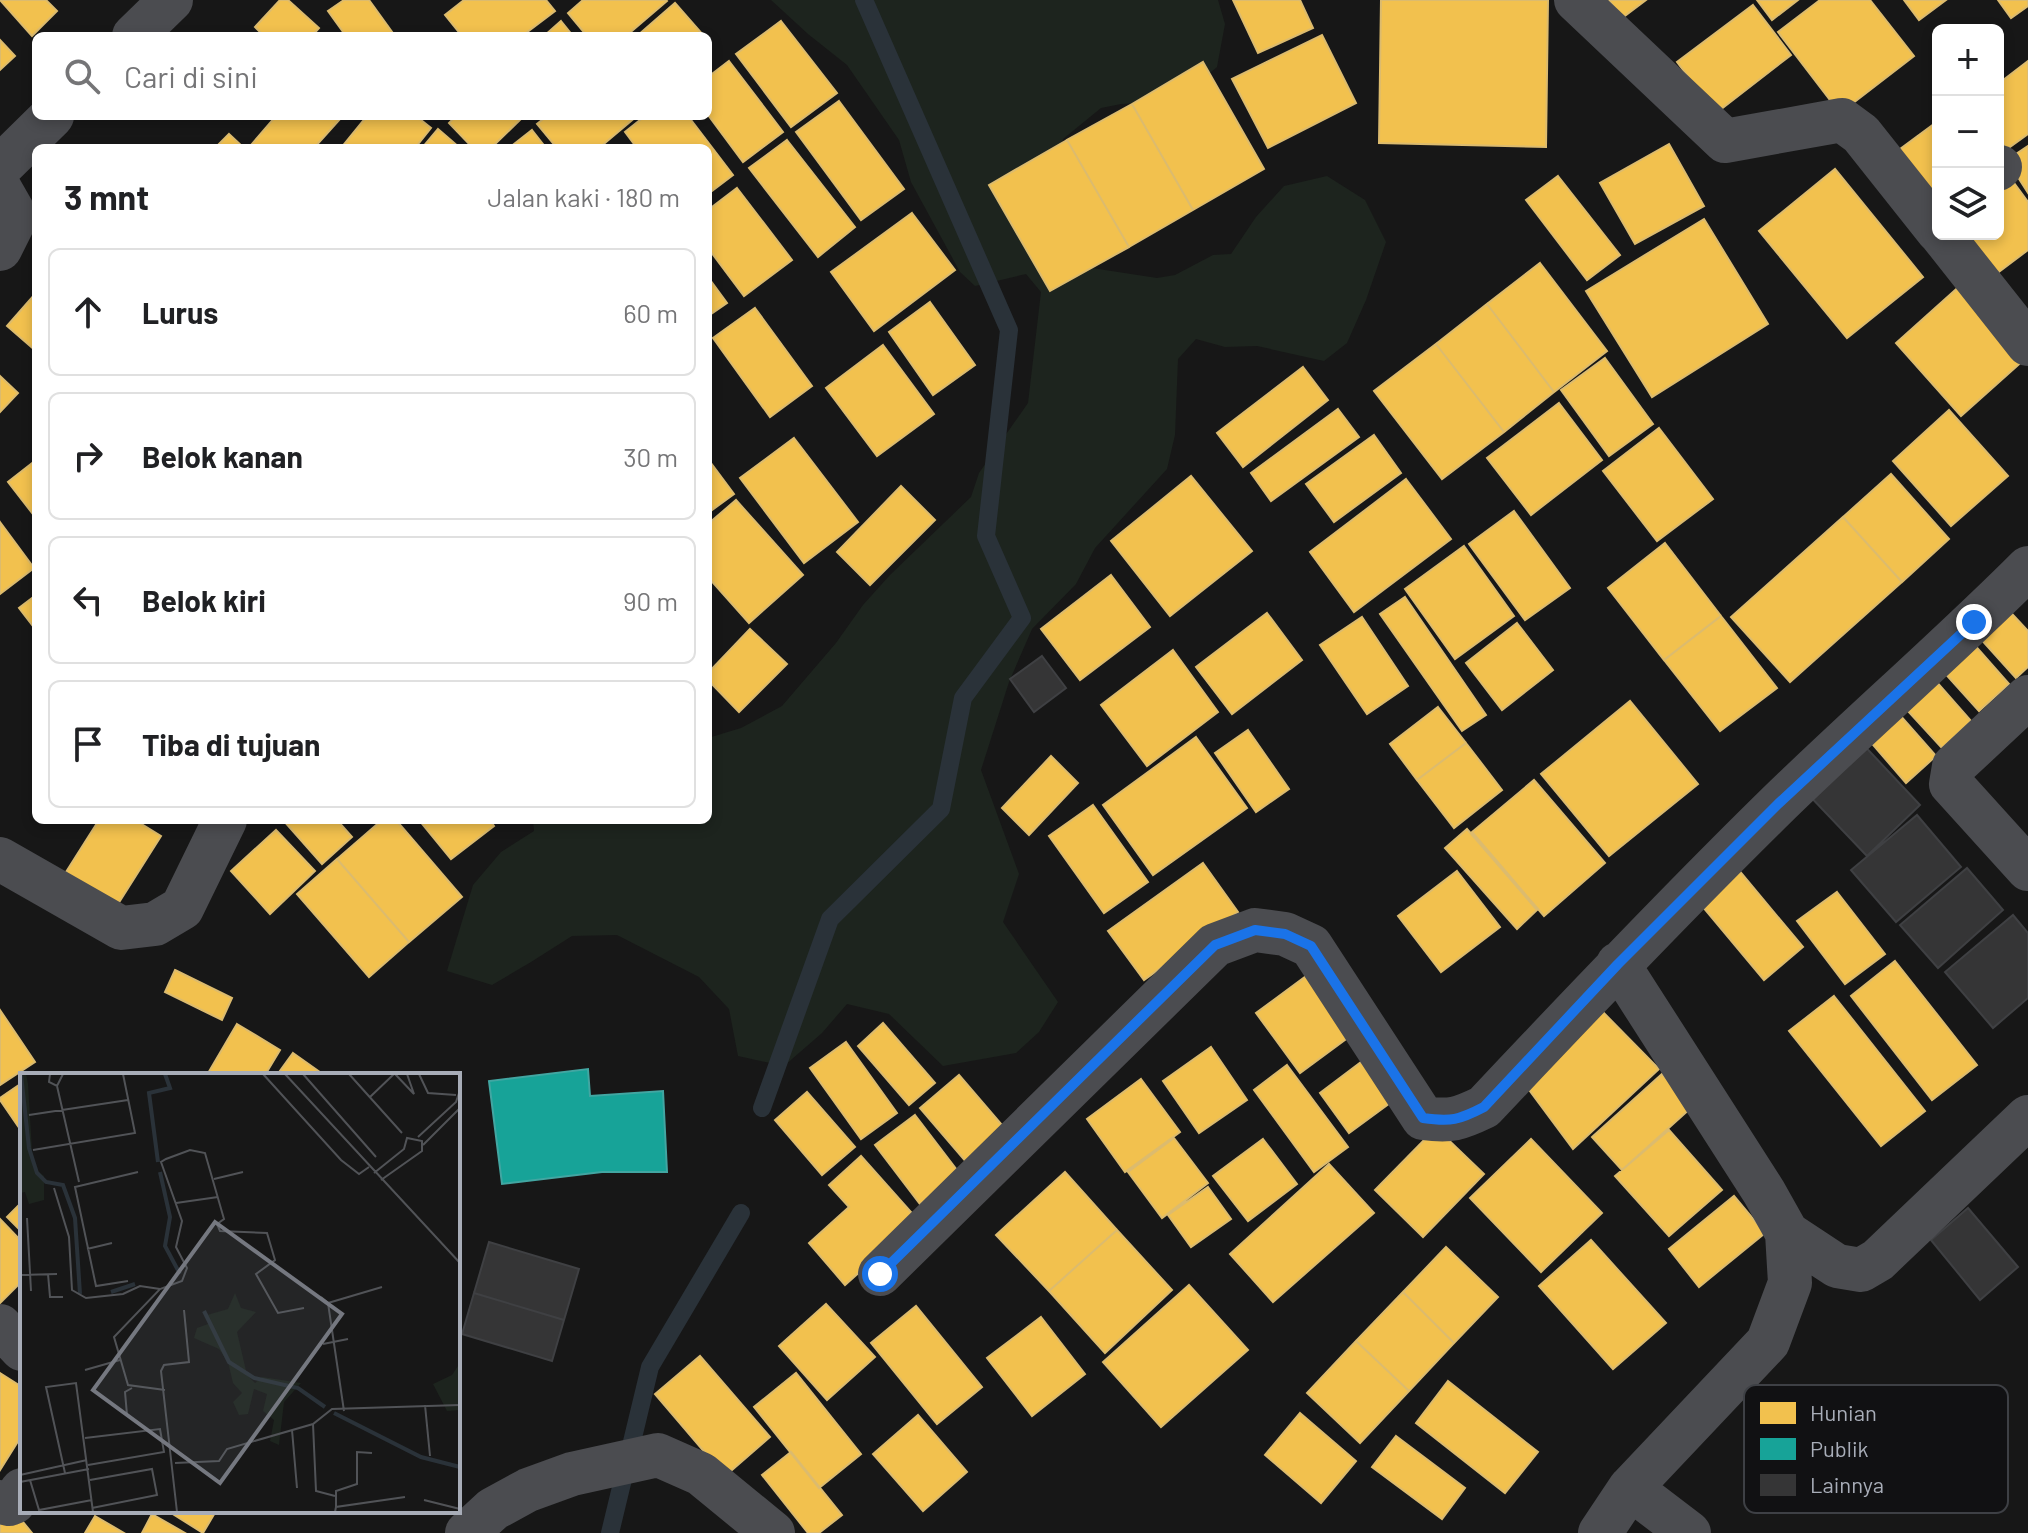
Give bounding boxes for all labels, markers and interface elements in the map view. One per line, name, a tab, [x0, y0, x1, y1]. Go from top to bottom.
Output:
map controls	[1932, 24, 2004, 240]
button: +	[1932, 24, 2004, 96]
search box	[32, 32, 712, 120]
icon: search	[60, 54, 104, 98]
text: Cari di sini	[124, 58, 258, 94]
button: −	[1932, 96, 2004, 168]
button: layers	[1932, 168, 2004, 240]
text: 3 mnt	[64, 176, 149, 217]
text: Jalan kaki · 180 m	[488, 181, 680, 212]
icon: ahead	[66, 290, 110, 334]
text: Lurus	[142, 294, 218, 330]
text: 60 m	[623, 297, 678, 328]
icon: right	[66, 434, 110, 478]
text: Belok kanan	[142, 438, 303, 474]
text: 30 m	[623, 441, 678, 472]
icon: left	[66, 578, 110, 622]
text: Belok kiri	[142, 582, 266, 618]
text: 90 m	[623, 585, 678, 616]
route end	[1956, 604, 1992, 640]
icon: arrive	[66, 722, 110, 766]
text: Tiba di tujuan	[142, 726, 320, 762]
inset map	[20, 1073, 460, 1513]
route start	[862, 1256, 898, 1292]
legend	[1744, 1385, 2008, 1513]
text: Hunian	[1810, 1399, 1877, 1425]
text: Publik	[1810, 1435, 1869, 1461]
text: Lainnya	[1810, 1471, 1884, 1497]

